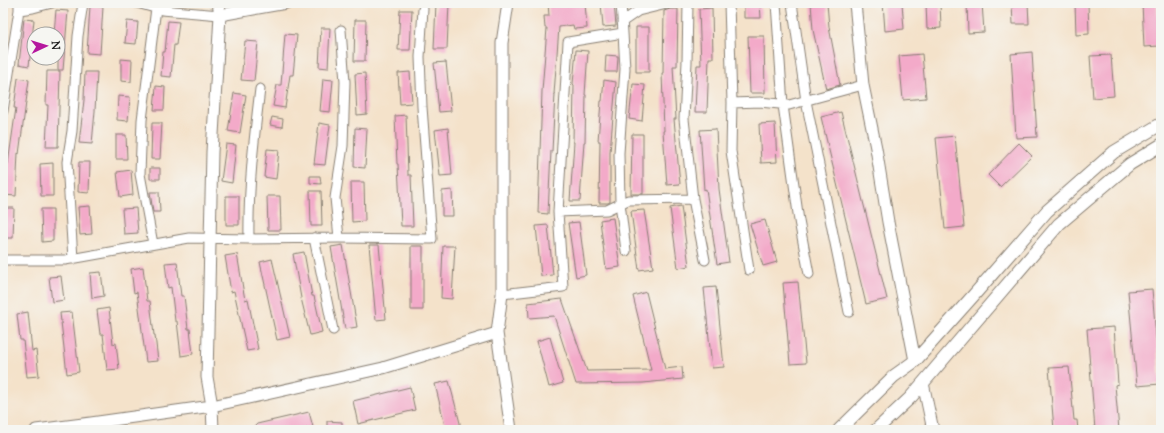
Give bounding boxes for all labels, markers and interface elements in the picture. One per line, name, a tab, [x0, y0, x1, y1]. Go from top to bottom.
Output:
north arrow	[26, 26, 66, 66]
text: N	[47, 39, 63, 51]

